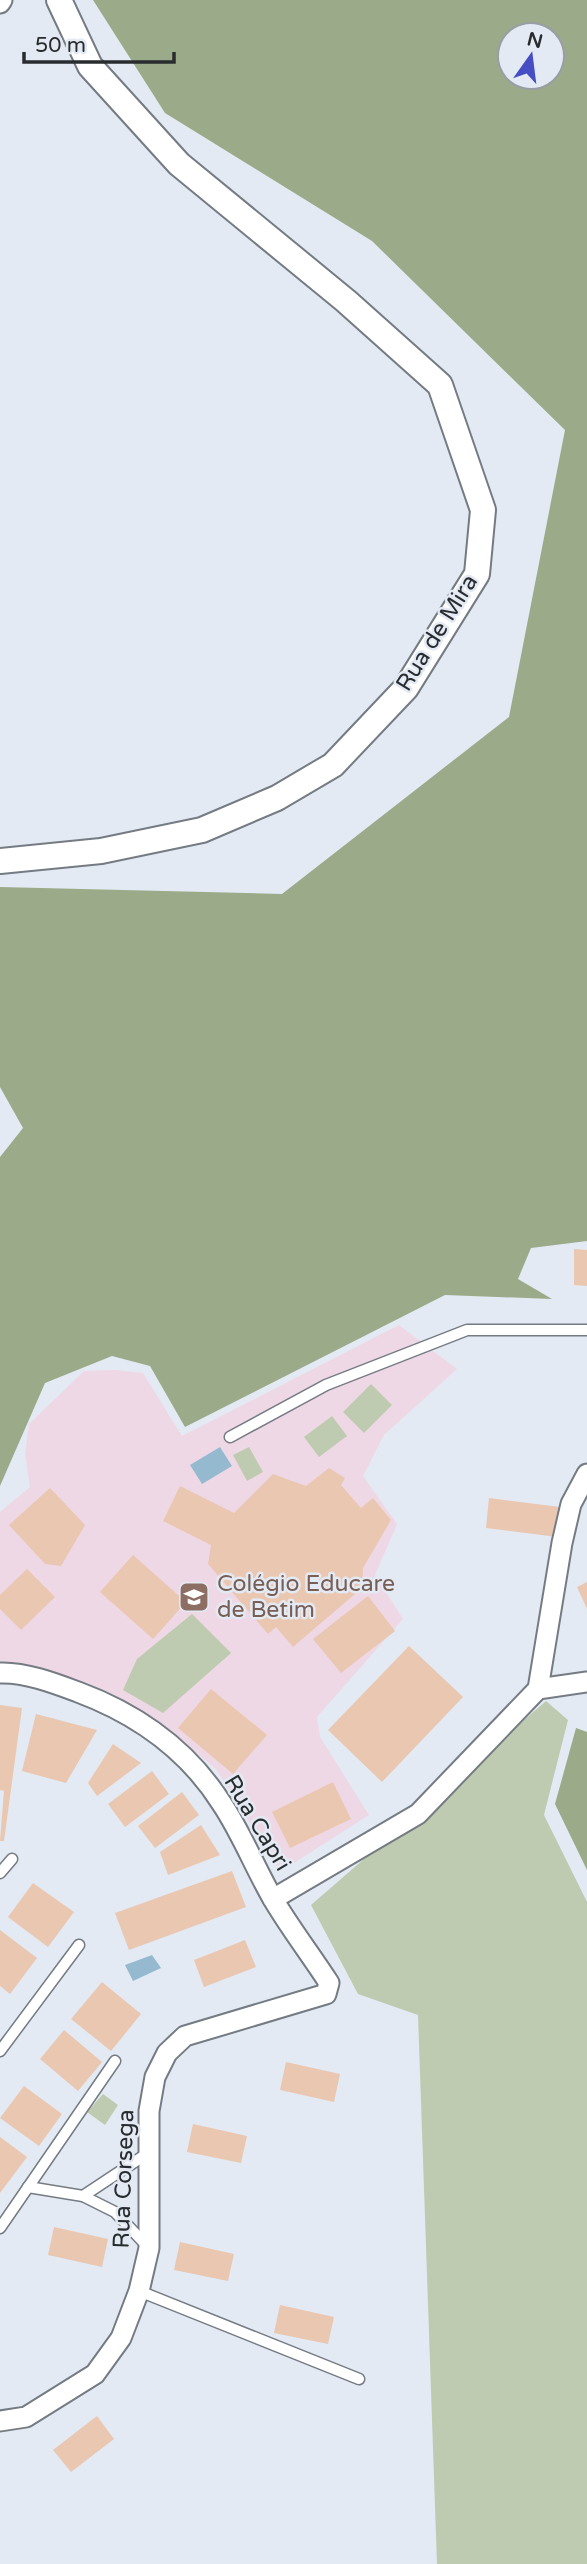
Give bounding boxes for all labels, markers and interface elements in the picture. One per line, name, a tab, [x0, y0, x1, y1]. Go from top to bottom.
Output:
scale bar	[24, 21, 175, 65]
north arrow	[496, 21, 566, 91]
text: N	[525, 28, 545, 53]
text: 50 m	[35, 33, 86, 58]
street label: Rua de Mira	[390, 569, 484, 697]
place label: Colégio Educare de Betim	[217, 1570, 395, 1624]
school or university icon: Colégio Educare de Betim	[177, 1580, 211, 1614]
street label: Rua Capri	[217, 1770, 297, 1876]
street label: Rua Corsega	[108, 2109, 140, 2249]

